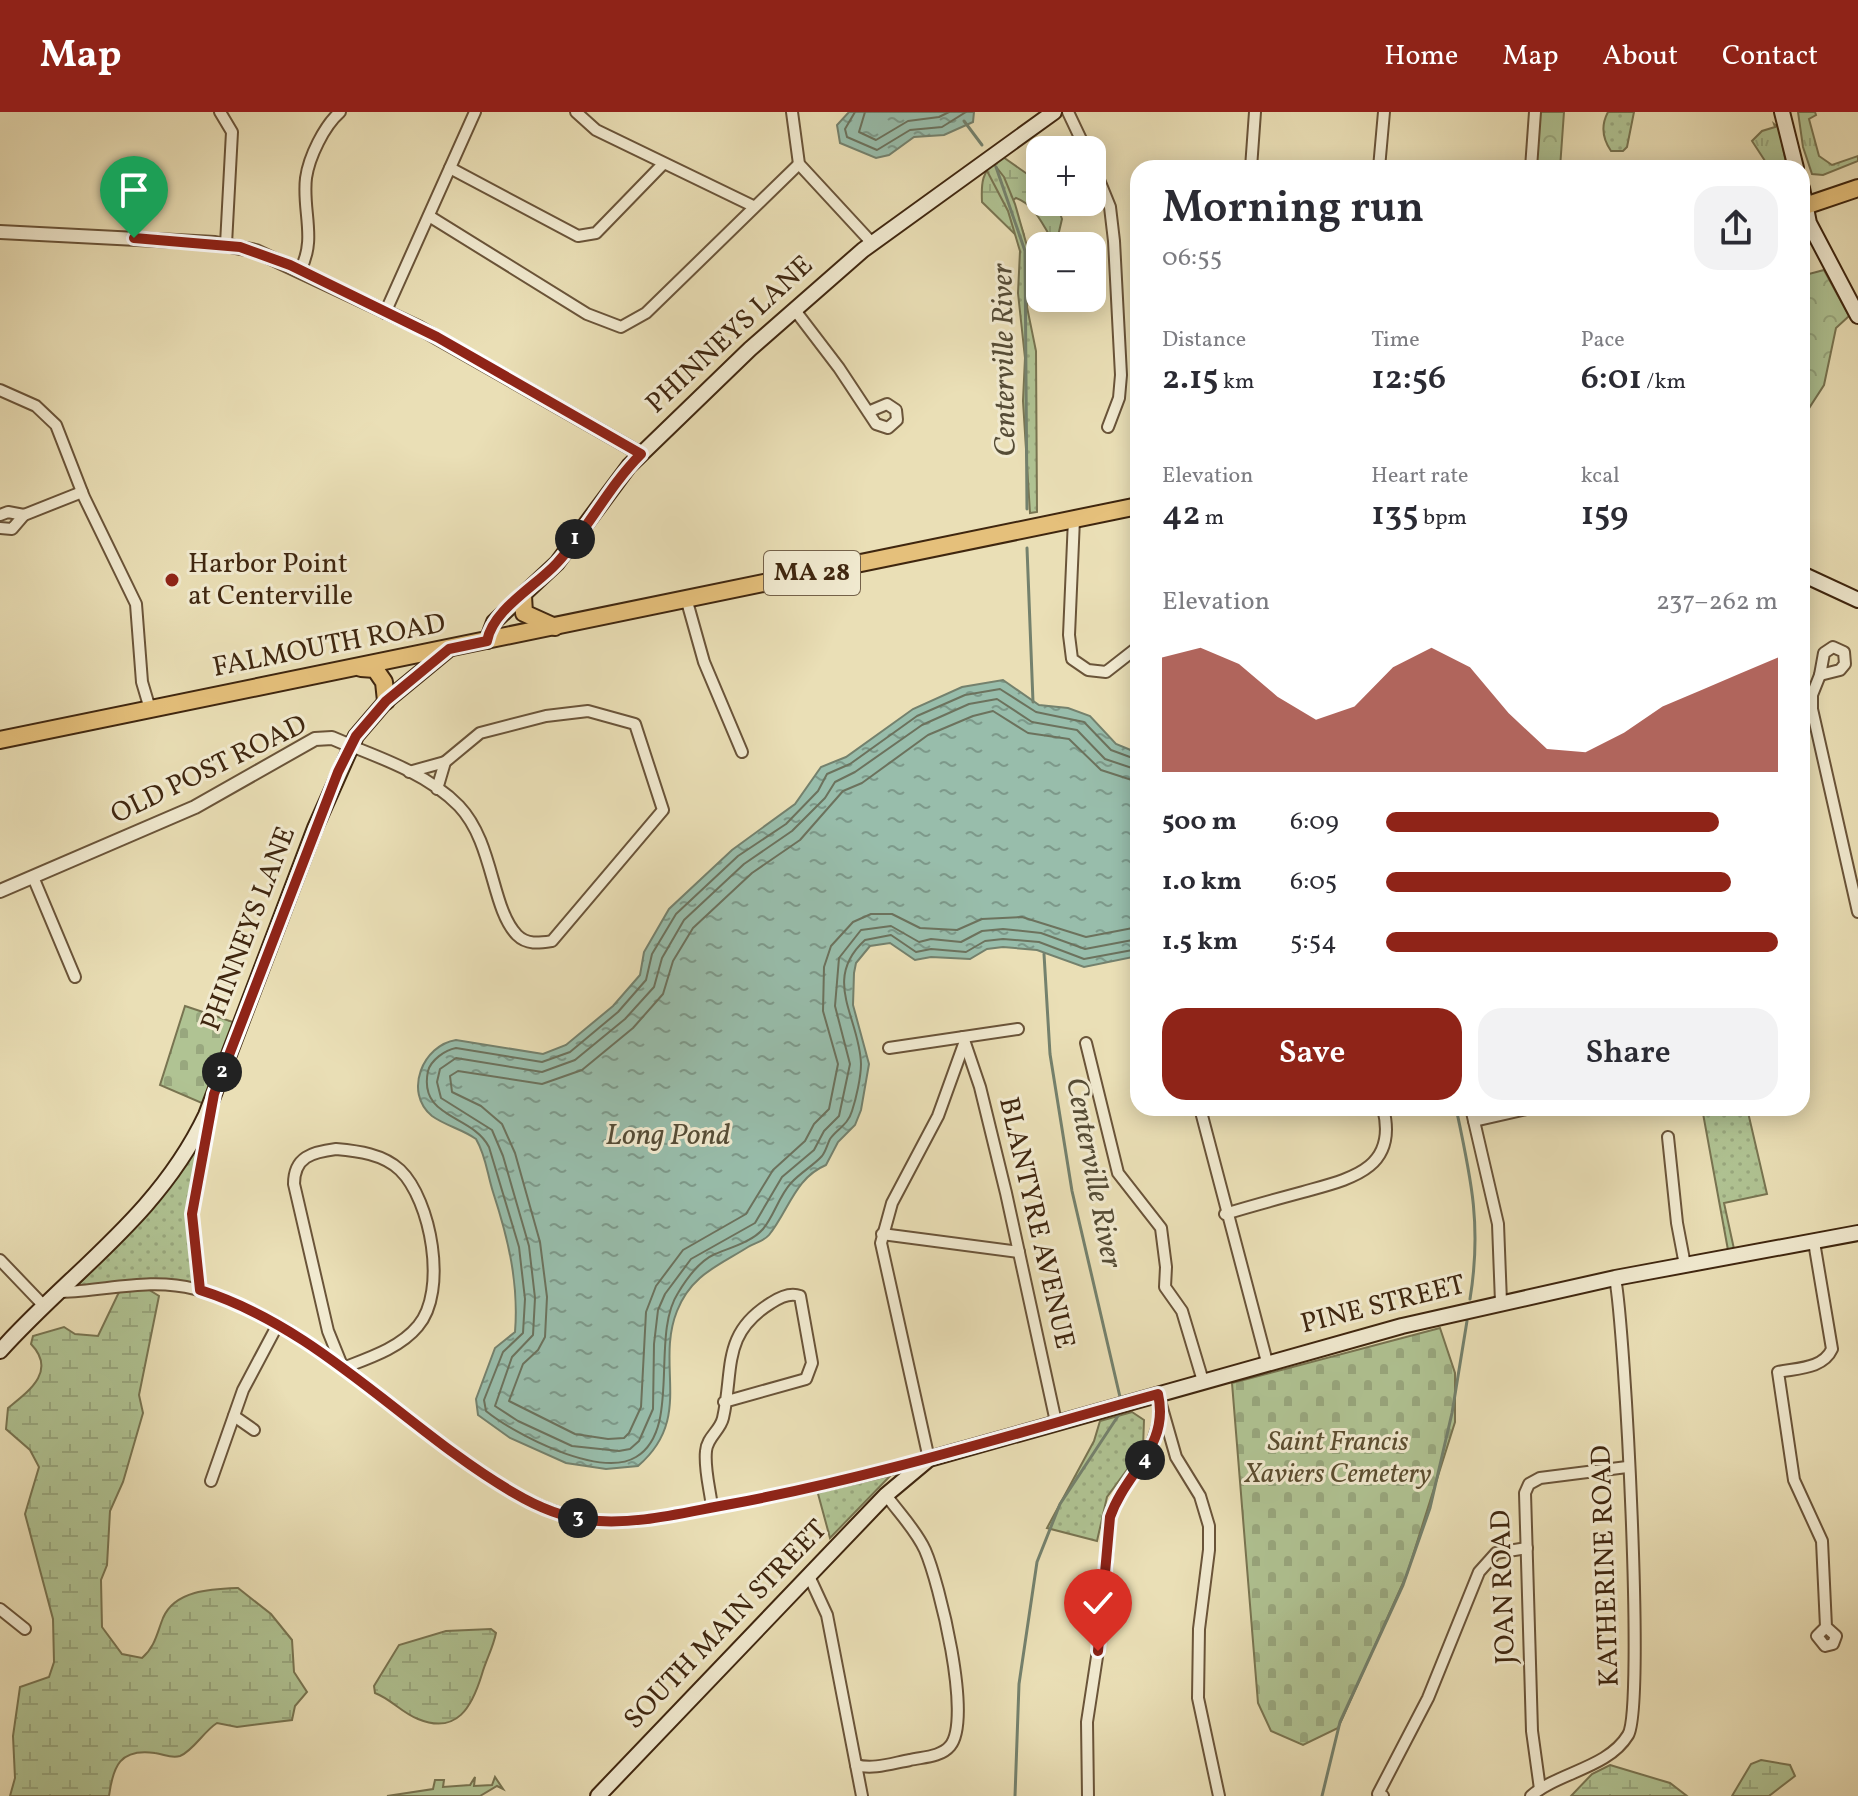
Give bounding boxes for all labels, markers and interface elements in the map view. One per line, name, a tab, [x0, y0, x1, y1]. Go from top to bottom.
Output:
text: Map	[40, 30, 121, 83]
text: Home	[1384, 37, 1458, 76]
text: Map	[1502, 37, 1558, 76]
text: About	[1602, 37, 1678, 76]
text: Contact	[1722, 37, 1818, 76]
map controls	[1026, 136, 1106, 312]
button: +	[1026, 136, 1106, 216]
pin	[100, 156, 168, 238]
icon: arrive	[112, 168, 156, 212]
text: Morning run	[1162, 179, 1424, 240]
button: share	[1694, 186, 1778, 270]
button: −	[1026, 232, 1106, 312]
text: 06:55	[1162, 240, 1222, 276]
street label: PHINNEYS LANE	[638, 247, 822, 423]
water label: Centerville River	[982, 262, 1028, 457]
text: Distance	[1162, 325, 1246, 356]
text: Time	[1371, 325, 1420, 356]
text: Pace	[1581, 325, 1625, 356]
text: 2.15	[1162, 356, 1219, 403]
text: 12:56	[1371, 356, 1446, 403]
text: 6:01	[1581, 356, 1642, 403]
text: km	[1219, 367, 1255, 398]
text: /km	[1642, 367, 1686, 398]
text: Elevation	[1162, 461, 1253, 492]
text: Heart rate	[1371, 461, 1468, 492]
text: kcal	[1581, 461, 1620, 492]
text: 42	[1162, 492, 1200, 539]
text: 135	[1371, 492, 1419, 539]
text: 159	[1581, 492, 1628, 539]
text: m	[1200, 503, 1224, 534]
text: bpm	[1419, 503, 1467, 534]
pin: 1	[555, 519, 595, 559]
text: 1	[571, 523, 579, 554]
place label: Harbor Point at Centerville	[188, 545, 353, 616]
road number: MA 28	[764, 551, 860, 595]
marker: Harbor Point at Centerville	[163, 571, 181, 589]
text: Elevation	[1162, 584, 1270, 620]
text: 237–262 m	[1656, 584, 1778, 620]
street label: FALMOUTH ROAD	[209, 604, 449, 688]
street label: OLD POST ROAD	[104, 706, 314, 834]
text: 500 m	[1162, 804, 1237, 840]
text: 6:09	[1290, 804, 1339, 840]
street label: PHINNEYS LANE	[192, 821, 306, 1037]
text: 1.0 km	[1162, 864, 1242, 900]
text: 6:05	[1290, 864, 1337, 900]
text: 1.5 km	[1162, 924, 1238, 960]
text: 5:54	[1290, 924, 1337, 960]
button: Save	[1162, 1008, 1462, 1100]
button: Share	[1478, 1008, 1778, 1100]
pin: 2	[202, 1052, 242, 1092]
text: 2	[216, 1056, 228, 1087]
water label: Centerville River	[1054, 1074, 1132, 1273]
street label: BLANTYRE AVENUE	[988, 1093, 1084, 1353]
water label: Long Pond	[606, 1115, 730, 1157]
street label: PINE STREET	[1297, 1266, 1469, 1344]
park label: Saint Francis Xaviers Cemetery	[1243, 1423, 1432, 1494]
pin: 4	[1125, 1440, 1165, 1480]
text: 4	[1138, 1444, 1152, 1475]
street label: KATHERINE ROAD	[1582, 1445, 1630, 1687]
pin: 3	[558, 1498, 598, 1538]
text: 3	[572, 1502, 584, 1533]
street label: JOAN ROAD	[1482, 1509, 1526, 1665]
street label: SOUTH MAIN STREET	[615, 1512, 837, 1738]
pin	[1064, 1569, 1132, 1651]
icon: check	[1076, 1581, 1120, 1625]

